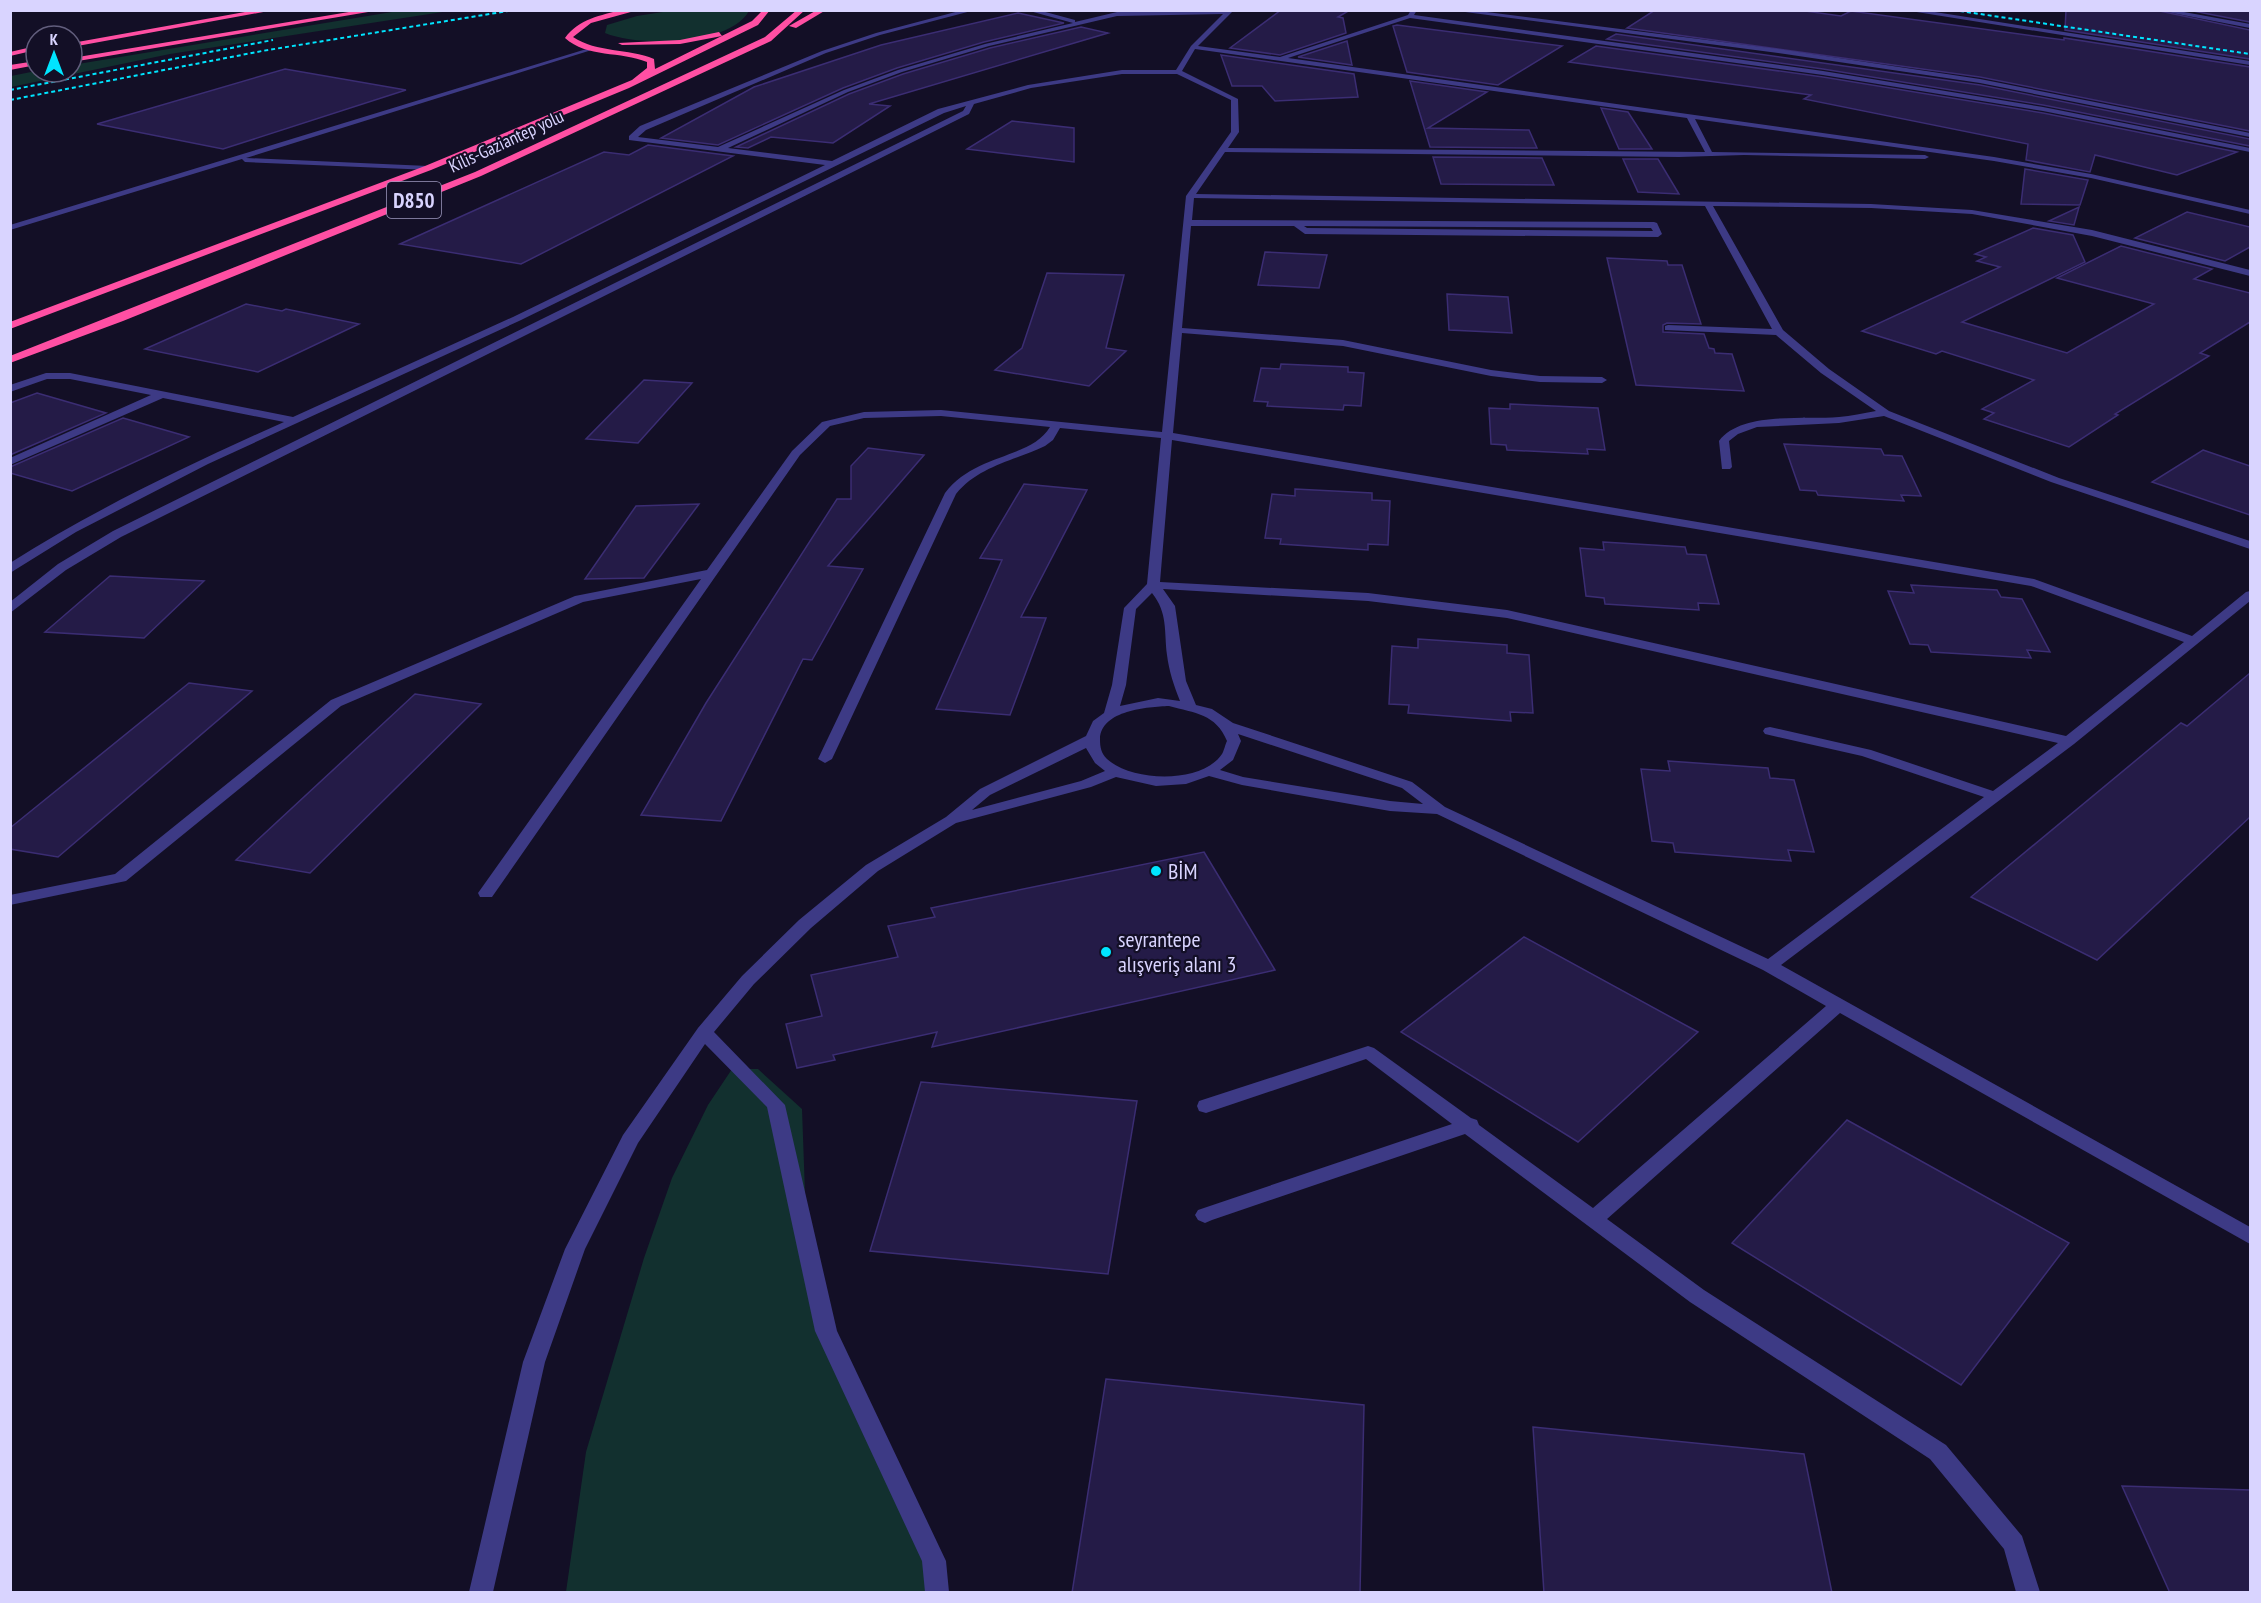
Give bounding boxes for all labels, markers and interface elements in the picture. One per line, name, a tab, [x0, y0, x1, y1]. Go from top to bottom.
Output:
north arrow	[24, 24, 84, 84]
text: K	[50, 29, 59, 49]
street label: Kilis-Gaziantep yolu	[445, 104, 567, 178]
road number: D850	[387, 182, 441, 218]
place label: BİM	[1168, 857, 1198, 885]
marker: BİM	[1149, 864, 1163, 878]
place label: seyrantepe alışveriş alanı 3	[1118, 925, 1236, 978]
marker: seyrantepe alışveriş alanı 3	[1099, 945, 1113, 959]

